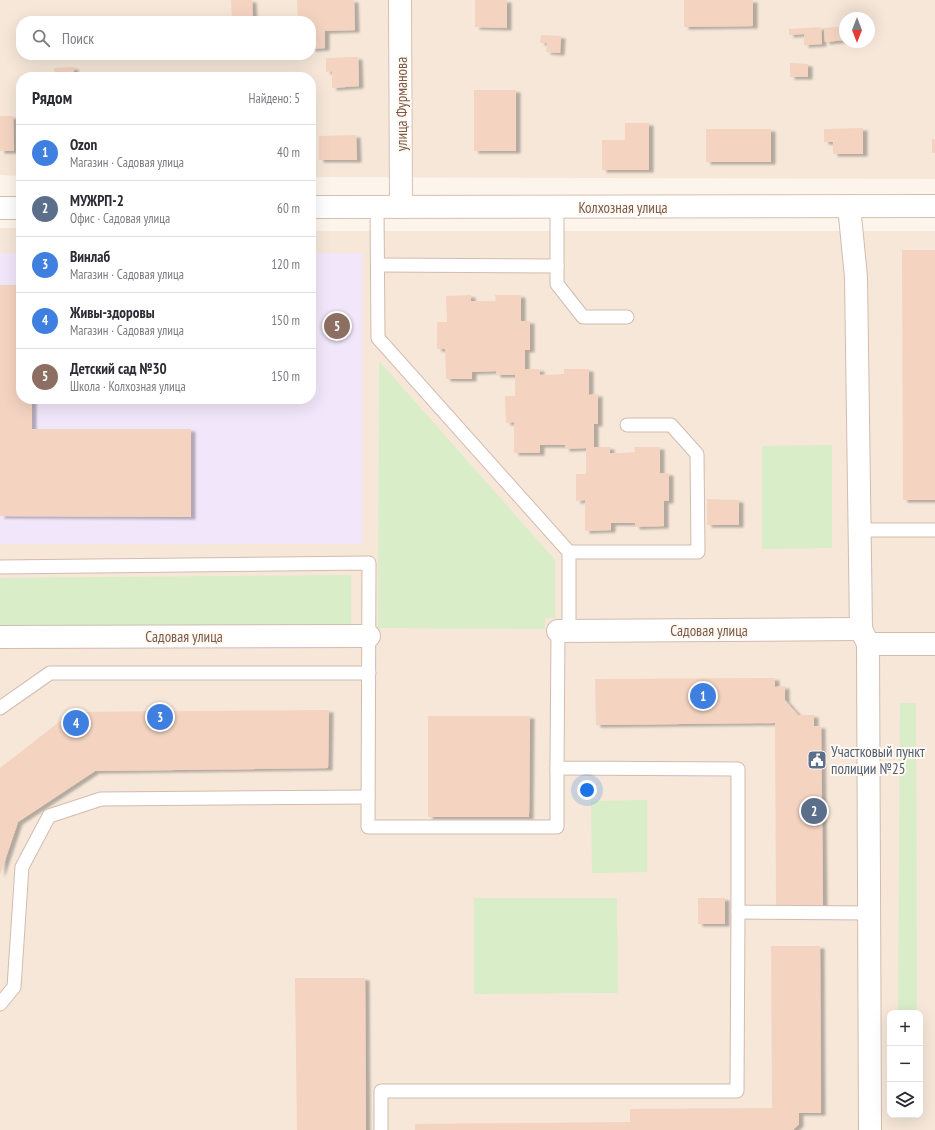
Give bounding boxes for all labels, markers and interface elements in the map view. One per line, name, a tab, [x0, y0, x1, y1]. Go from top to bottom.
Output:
north arrow	[839, 12, 875, 48]
search box	[16, 16, 316, 60]
icon: search	[30, 27, 52, 49]
text: Поиск	[62, 29, 94, 48]
street label: улица Фурманова	[392, 57, 411, 151]
text: Рядом	[32, 87, 72, 109]
text: Найдено: 5	[249, 90, 300, 107]
text: Ozon	[70, 135, 97, 154]
text: 1	[42, 144, 48, 161]
text: 40 m	[277, 144, 300, 161]
text: Магазин · Садовая улица	[70, 154, 184, 171]
text: МУЖРП-2	[70, 191, 124, 210]
street label: Колхозная улица	[578, 198, 668, 217]
text: 2	[42, 200, 48, 217]
text: 60 m	[277, 200, 300, 217]
text: Офис · Садовая улица	[70, 210, 170, 227]
text: Винлаб	[70, 247, 110, 266]
text: 3	[42, 256, 48, 273]
text: 120 m	[271, 256, 300, 273]
text: Магазин · Садовая улица	[70, 266, 184, 283]
text: Живы-здоровы	[70, 303, 155, 322]
pin: 5	[324, 311, 350, 341]
text: 4	[42, 312, 48, 329]
text: 150 m	[271, 312, 300, 329]
text: Магазин · Садовая улица	[70, 322, 184, 339]
text: Детский сад №30	[70, 359, 167, 378]
text: 5	[42, 368, 48, 385]
text: 150 m	[271, 368, 300, 385]
text: Школа · Колхозная улица	[70, 378, 186, 395]
street label: Садовая улица	[670, 621, 748, 640]
street label: Садовая улица	[145, 627, 223, 646]
pin: 1	[690, 681, 716, 711]
pin: 3	[147, 702, 173, 732]
pin: 4	[63, 708, 89, 738]
place label: Участковый пункт полиции №25	[831, 742, 925, 778]
public building icon: Участковый пункт полиции №25	[806, 749, 828, 771]
your location	[577, 780, 597, 800]
pin: 2	[801, 796, 827, 826]
map controls	[887, 1010, 923, 1118]
button: +	[887, 1010, 923, 1046]
button: −	[887, 1046, 923, 1082]
button: layers	[887, 1082, 923, 1118]

